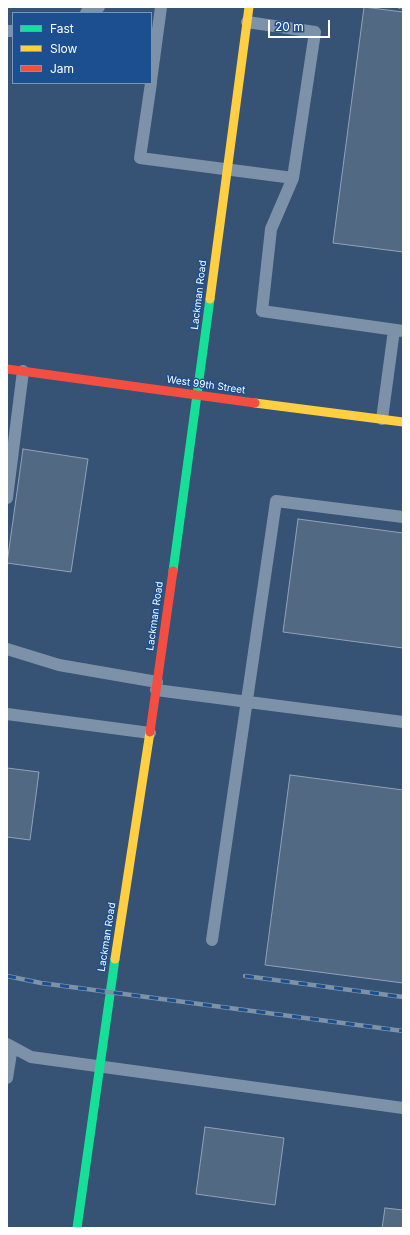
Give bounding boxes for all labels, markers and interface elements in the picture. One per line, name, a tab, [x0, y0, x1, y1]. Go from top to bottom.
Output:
legend	[12, 12, 152, 84]
scale bar	[270, 12, 332, 38]
text: 20 m	[275, 19, 304, 34]
text: Fast	[50, 21, 74, 36]
text: Slow	[50, 41, 77, 56]
text: Jam	[50, 61, 74, 76]
street label: Lackman Road	[189, 260, 209, 330]
street label: West 99th Street	[166, 374, 246, 396]
street label: Lackman Road	[144, 581, 166, 651]
street label: Lackman Road	[96, 902, 118, 972]

